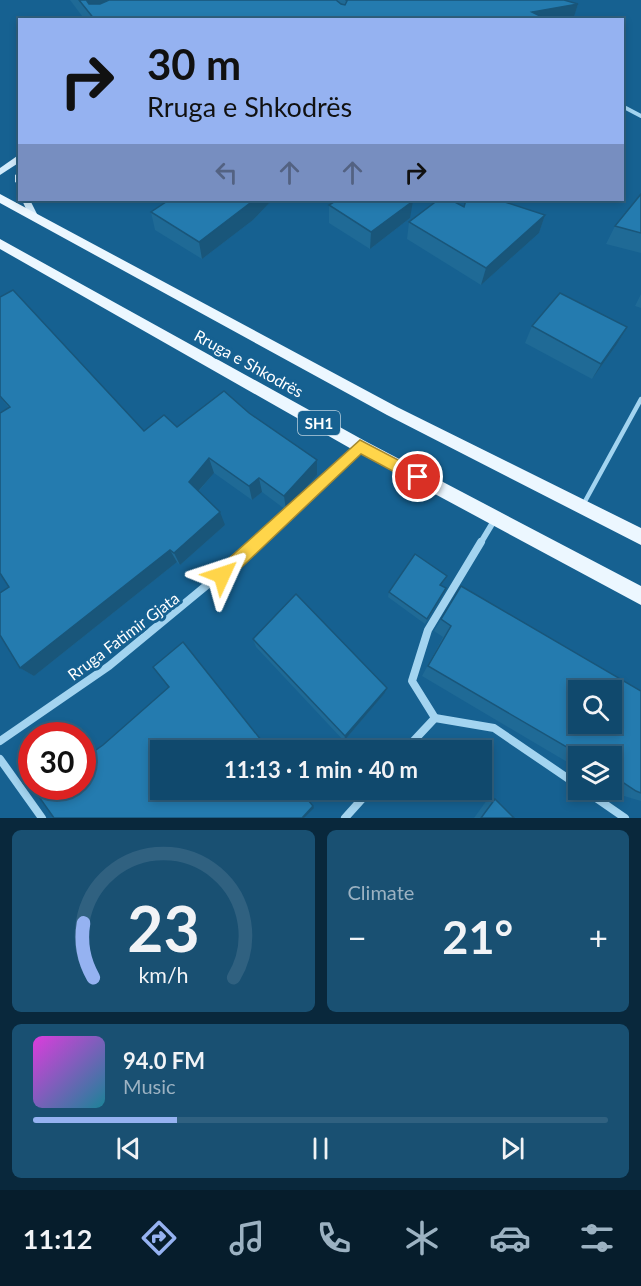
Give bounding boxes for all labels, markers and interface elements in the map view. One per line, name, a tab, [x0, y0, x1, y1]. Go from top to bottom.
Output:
text: 30 m	[147, 39, 241, 89]
icon: right	[48, 42, 126, 120]
text: Rruga e Shkodrës	[147, 90, 352, 123]
icon: left	[210, 156, 243, 189]
icon: ahead	[273, 156, 306, 189]
icon: ahead	[336, 156, 369, 189]
icon: right	[399, 156, 432, 189]
street label: Rruga e Shkodrës	[191, 325, 307, 401]
road number: SH1	[298, 411, 340, 435]
pin	[392, 451, 443, 502]
icon: arrive	[401, 460, 434, 493]
position arrow	[190, 543, 254, 607]
street label: Rruga Fatimir Gjata	[64, 588, 182, 684]
map controls	[568, 680, 622, 800]
button: search	[568, 680, 622, 734]
speed limit sign: 30	[18, 722, 96, 800]
button: layers	[568, 746, 622, 800]
text: 11:13 · 1 min · 40 m	[224, 756, 418, 783]
text: Climate	[348, 880, 414, 904]
text: 23	[127, 890, 199, 965]
text: 21°	[442, 910, 513, 964]
text: −	[348, 917, 367, 957]
text: +	[589, 917, 608, 957]
text: km/h	[138, 962, 188, 988]
text: 94.0 FM	[123, 1047, 205, 1074]
text: Music	[123, 1074, 176, 1098]
icon: previous	[112, 1132, 145, 1165]
icon: pause	[304, 1132, 337, 1165]
icon: next	[496, 1132, 529, 1165]
icon: directions	[138, 1217, 180, 1259]
icon: music	[226, 1217, 268, 1259]
icon: phone	[313, 1217, 355, 1259]
icon: climate	[401, 1217, 443, 1259]
icon: car	[489, 1217, 531, 1259]
icon: filters	[576, 1217, 618, 1259]
text: 11:12	[23, 1222, 92, 1255]

